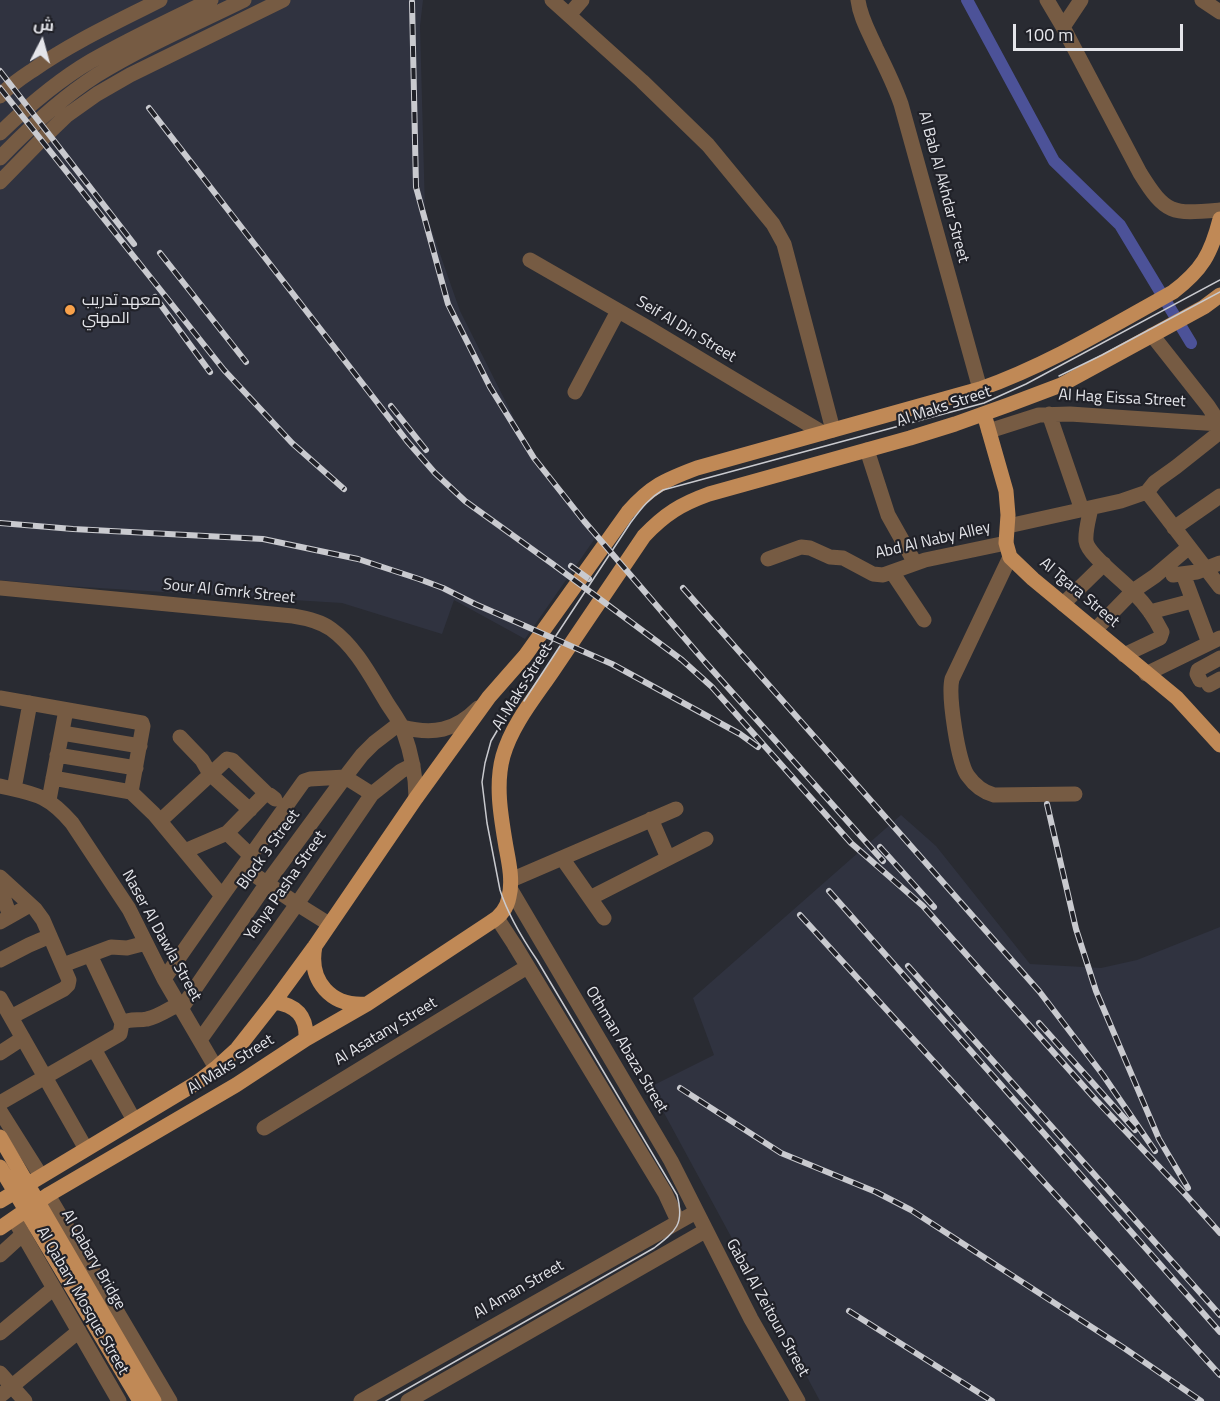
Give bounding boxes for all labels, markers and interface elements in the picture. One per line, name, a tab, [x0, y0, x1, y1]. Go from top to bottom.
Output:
text: ش	[32, 11, 55, 37]
north arrow	[12, 12, 72, 72]
scale bar	[1016, 12, 1186, 50]
text: 100 m	[1024, 21, 1073, 48]
street label: Al Bab Al Akhdar Street	[914, 109, 972, 265]
place label: معهد تدريب المهني	[82, 291, 161, 329]
street label: Seif Al Din Street	[633, 293, 739, 367]
marker: معهد تدريب المهني	[63, 303, 77, 317]
street label: Al Maks Street	[894, 383, 994, 431]
street label: Al Hag Eissa Street	[1058, 386, 1186, 412]
street label: Abd Al Naby Alley	[874, 518, 992, 564]
street label: Al Tgara Street	[1035, 554, 1123, 632]
street label: Sour Al Gmrk Street	[162, 576, 296, 608]
street label: Al Maks Street	[489, 640, 557, 734]
street label: Block 3 Street	[234, 806, 304, 894]
street label: Yehya Pasha Street	[241, 827, 331, 945]
street label: Naser Al Dawla Street	[117, 867, 205, 1005]
street label: Othman Abaza Street	[581, 983, 671, 1117]
street label: Al Asatany Street	[331, 994, 441, 1070]
street label: Al Maks Street	[184, 1031, 278, 1099]
street label: Al Qabary Bridge	[57, 1207, 129, 1313]
street label: Al Qabary Mosque Street	[32, 1224, 132, 1378]
street label: Gabal Al Zeitoun Street	[721, 1236, 813, 1380]
street label: Al Aman Street	[470, 1256, 568, 1324]

